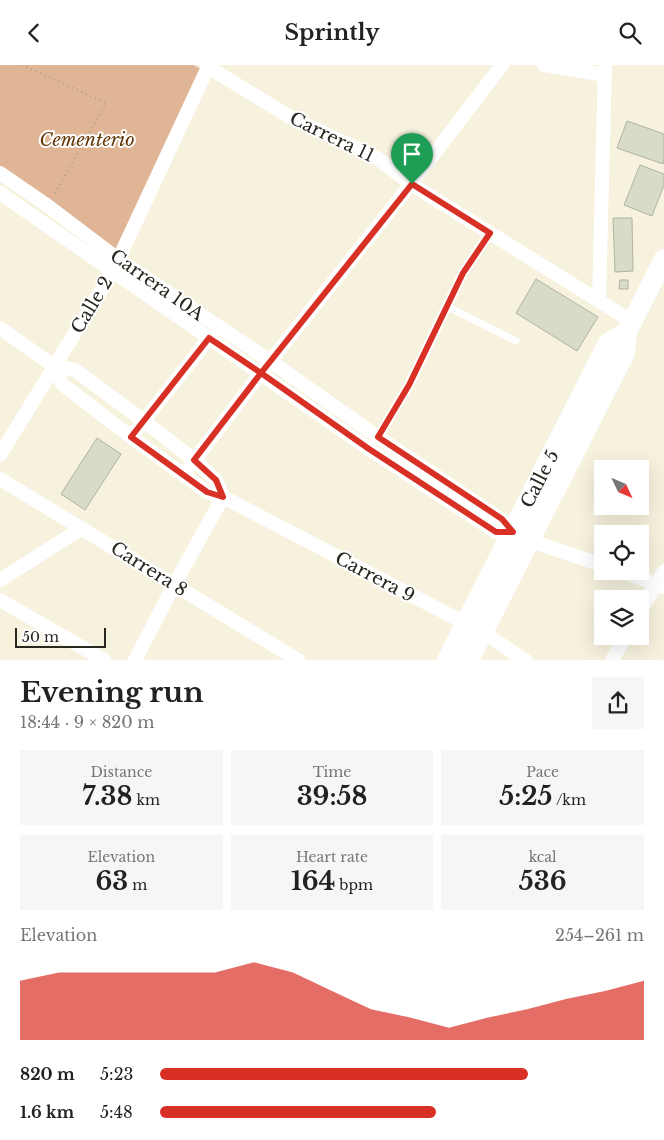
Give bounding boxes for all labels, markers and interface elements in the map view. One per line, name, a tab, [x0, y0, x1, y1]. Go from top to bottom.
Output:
icon: back	[20, 19, 48, 47]
text: Sprintly	[285, 19, 379, 46]
icon: search	[616, 19, 644, 47]
street label: Carrera 11	[286, 107, 378, 167]
park label: Cementerio	[39, 129, 135, 151]
pin	[391, 133, 433, 184]
icon: arrive	[398, 140, 426, 168]
street label: Carrera 10A	[106, 245, 209, 326]
street label: Calle 2	[66, 272, 118, 338]
street label: Calle 5	[516, 446, 564, 512]
north arrow	[594, 460, 649, 515]
map controls	[594, 460, 649, 645]
button: locate	[594, 525, 649, 580]
street label: Carrera 8	[107, 537, 191, 601]
street label: Carrera 9	[332, 547, 418, 607]
button: layers	[594, 590, 649, 645]
scale bar	[15, 625, 106, 648]
text: 50 m	[22, 628, 59, 646]
text: Evening run	[20, 675, 204, 710]
button: share	[592, 677, 644, 729]
text: 18:44 · 9 × 820 m	[20, 712, 154, 732]
text: Distance	[90, 763, 152, 781]
text: Time	[313, 763, 351, 781]
text: Pace	[526, 763, 559, 781]
text: 7.38	[83, 781, 132, 812]
text: 39:58	[297, 781, 367, 812]
text: 5:25	[499, 781, 552, 812]
text: km	[132, 791, 160, 809]
text: /km	[552, 791, 586, 809]
text: Elevation	[88, 848, 155, 866]
text: Heart rate	[296, 848, 368, 866]
text: kcal	[529, 848, 557, 866]
text: 63	[95, 866, 128, 897]
text: 164	[291, 866, 335, 897]
text: 536	[519, 866, 566, 897]
text: m	[128, 876, 147, 894]
text: bpm	[335, 876, 373, 894]
text: Elevation	[20, 925, 97, 945]
text: 254–261 m	[555, 925, 644, 945]
text: 820 m	[20, 1064, 75, 1084]
text: 5:23	[100, 1064, 133, 1084]
text: 1.6 km	[20, 1102, 74, 1122]
text: 5:48	[100, 1102, 133, 1122]

